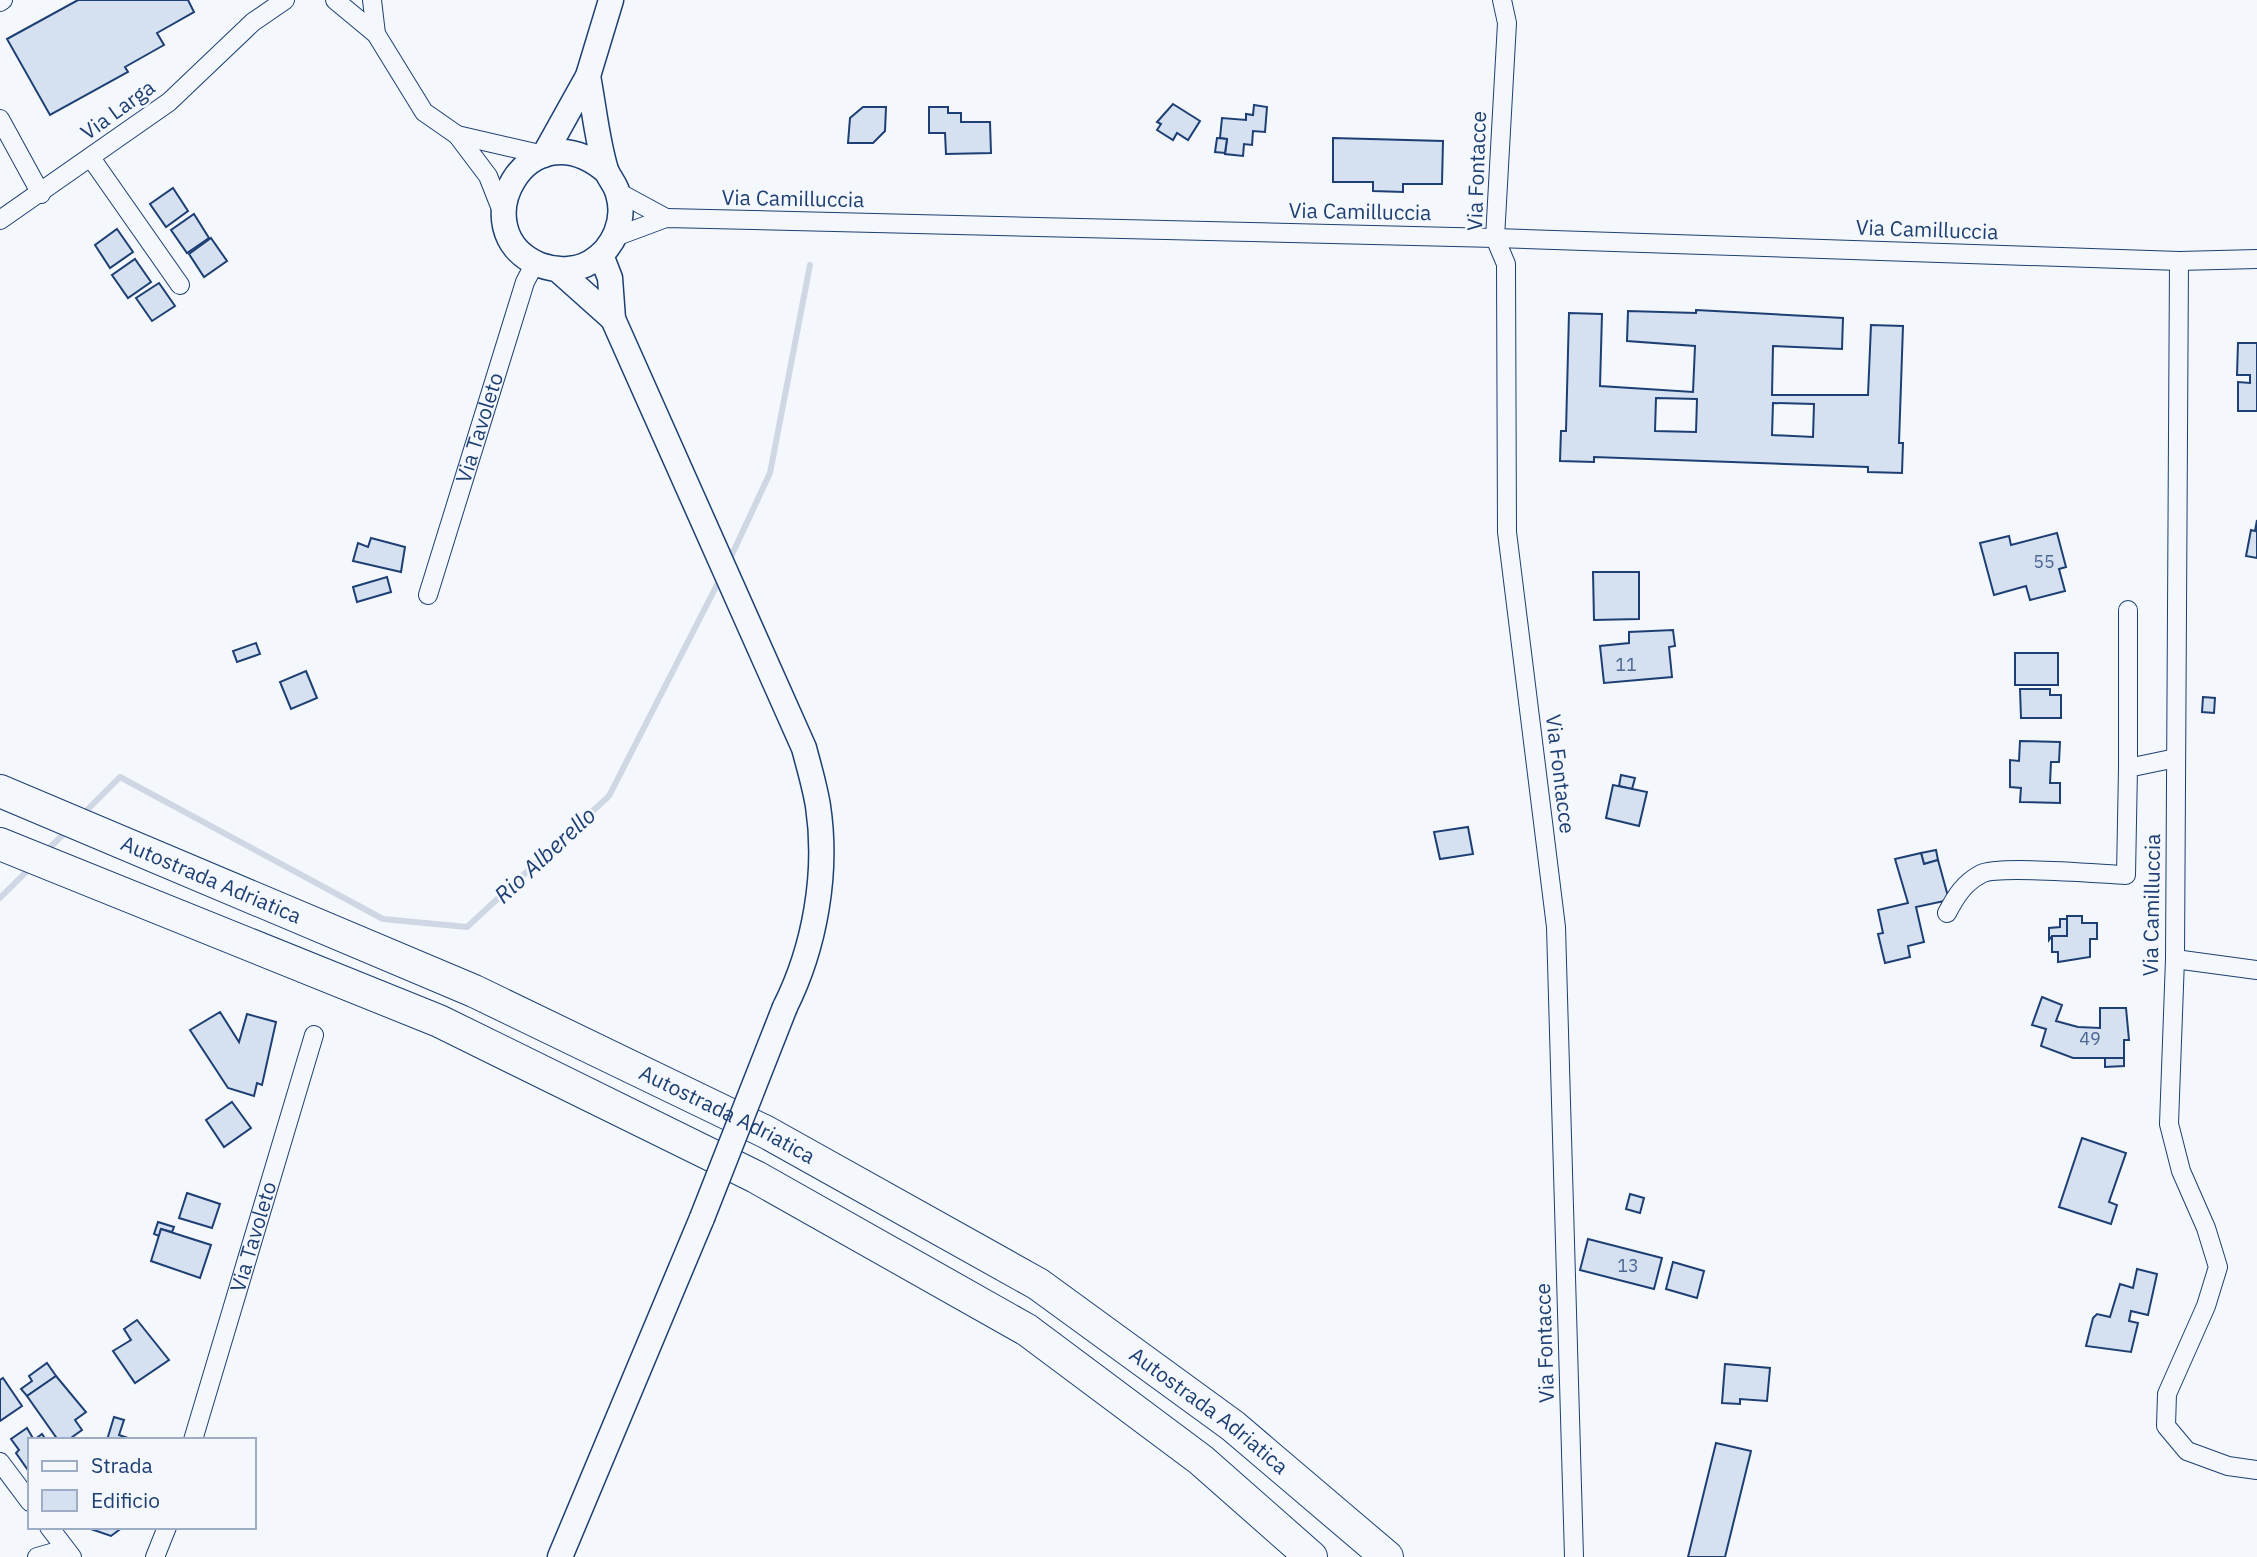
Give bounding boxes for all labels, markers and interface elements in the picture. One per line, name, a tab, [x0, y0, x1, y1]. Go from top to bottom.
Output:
street label: Via Larga	[75, 73, 160, 146]
street label: Via Fontacce	[1460, 110, 1492, 231]
street label: Via Camilluccia	[721, 183, 865, 213]
street label: Via Camilluccia	[1288, 196, 1432, 226]
street label: Via Camilluccia	[1855, 213, 1999, 245]
street label: Via Tavoleto	[449, 369, 509, 486]
house number: 55	[2033, 550, 2055, 573]
house number: 11	[1615, 653, 1637, 676]
street label: Via Fontacce	[1540, 713, 1582, 835]
water label: Rio Alberello	[487, 799, 602, 909]
street label: Autostrada Adriatica	[117, 829, 306, 930]
street label: Via Camilluccia	[2136, 833, 2166, 977]
house number: 49	[2079, 1027, 2101, 1050]
street label: Autostrada Adriatica	[635, 1058, 820, 1170]
street label: Via Tavoleto	[223, 1178, 282, 1295]
house number: 13	[1617, 1254, 1639, 1277]
street label: Via Fontacce	[1528, 1283, 1560, 1404]
street label: Autostrada Adriatica	[1124, 1340, 1295, 1480]
legend	[28, 1438, 256, 1529]
text: Strada	[91, 1451, 153, 1479]
text: Edificio	[91, 1486, 160, 1514]

